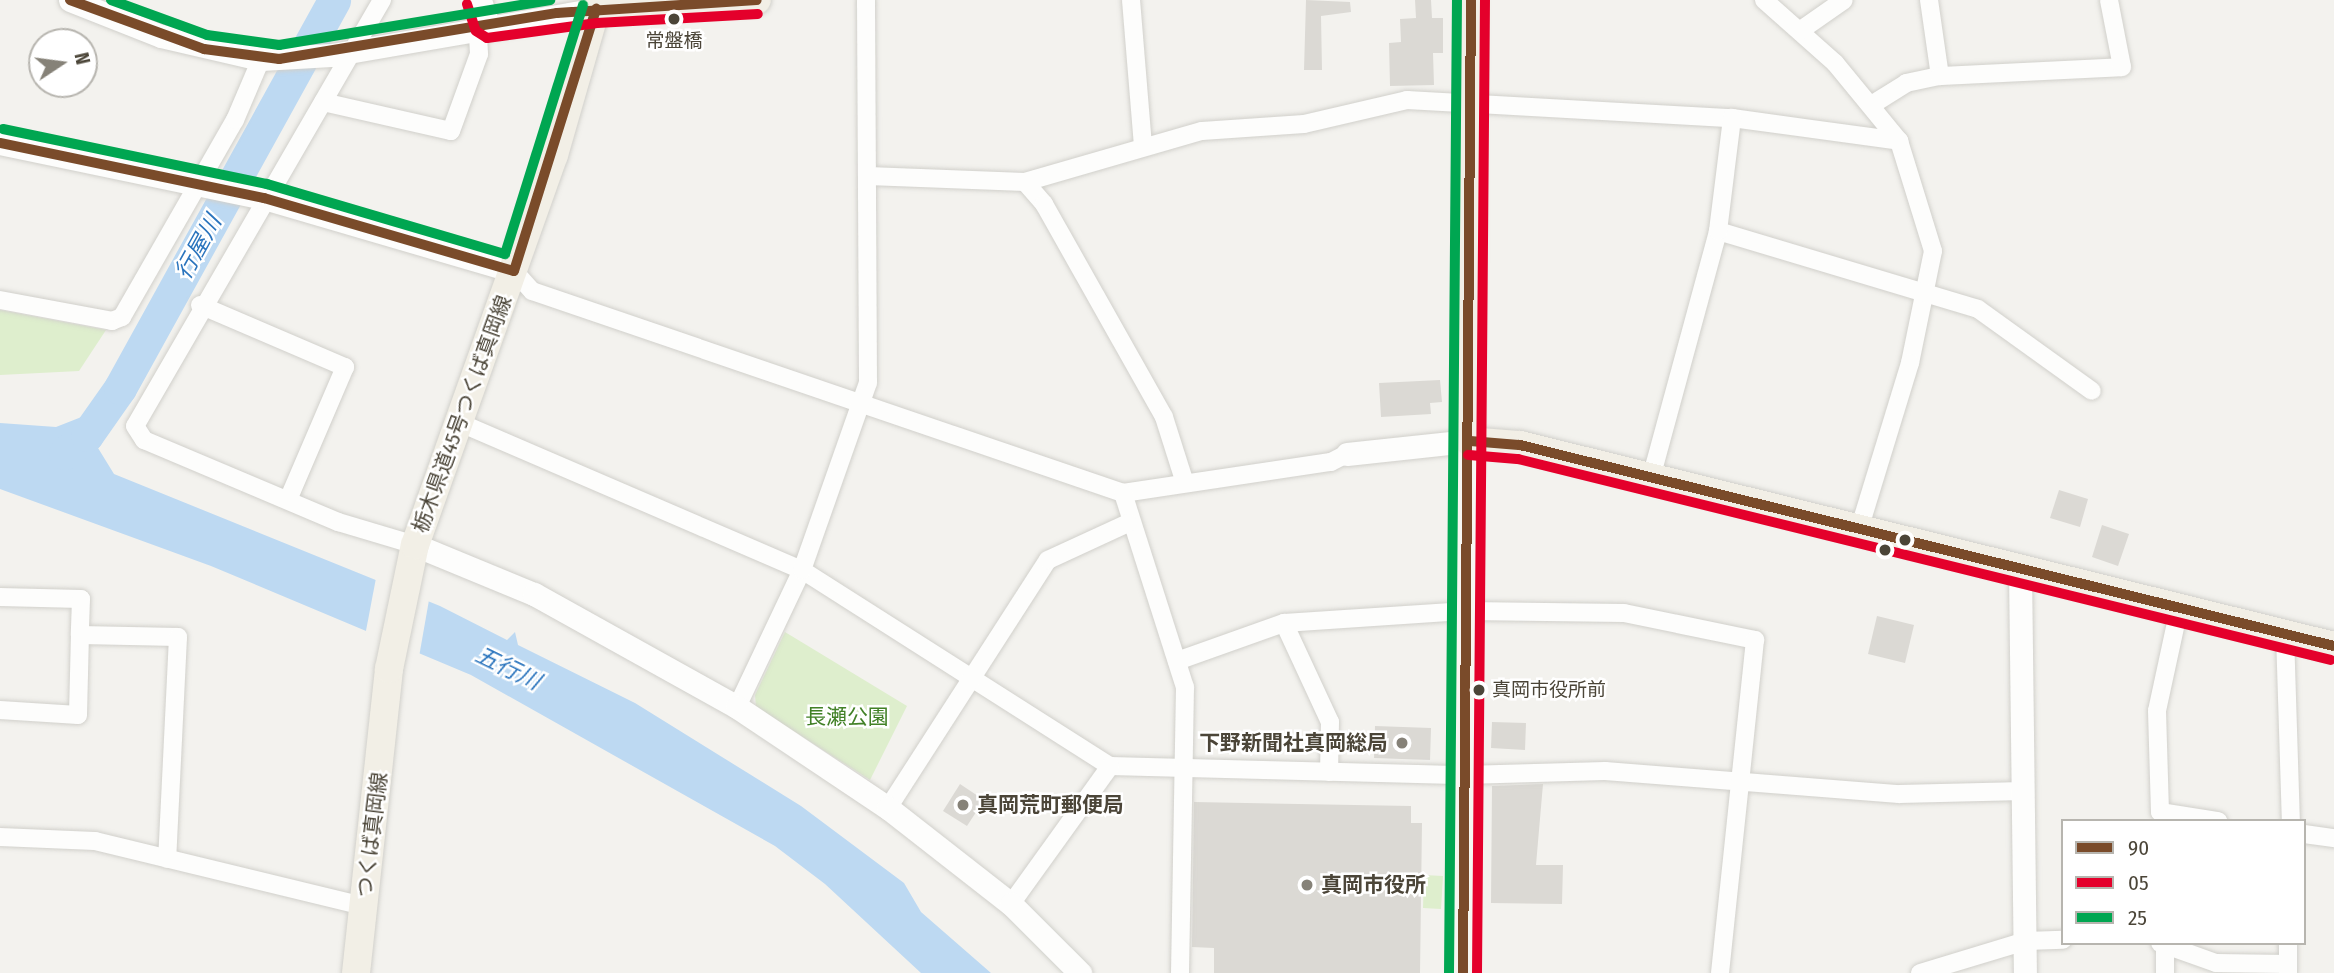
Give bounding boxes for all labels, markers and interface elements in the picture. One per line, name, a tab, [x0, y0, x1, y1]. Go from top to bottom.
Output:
marker: 常盤橋	[667, 12, 681, 26]
north arrow	[28, 28, 98, 98]
place label: 常盤橋	[646, 30, 702, 52]
text: N	[70, 50, 94, 67]
water label: 行屋川	[169, 210, 227, 284]
street label: 栃木県道45号つくば真岡線	[407, 292, 517, 536]
unlabelled marker	[1898, 533, 1912, 547]
unlabelled marker	[1878, 543, 1892, 557]
water label: 五行川	[471, 640, 545, 696]
place label: 真岡市役所前	[1492, 679, 1606, 701]
marker: 真岡市役所前	[1472, 683, 1486, 697]
park label: 長瀬公園	[805, 704, 889, 730]
place label: 下野新聞社真岡総局	[1199, 730, 1388, 756]
marker: 下野新聞社真岡総局	[1394, 735, 1410, 751]
street label: つくば真岡線	[352, 771, 392, 899]
place label: 真岡荒町郵便局	[977, 792, 1124, 818]
marker: 真岡荒町郵便局	[955, 797, 971, 813]
legend	[2061, 819, 2306, 945]
text: 90	[2128, 835, 2149, 861]
text: 05	[2128, 870, 2149, 896]
place label: 真岡市役所	[1321, 872, 1426, 898]
marker: 真岡市役所	[1299, 877, 1315, 893]
text: 25	[2128, 905, 2147, 931]

